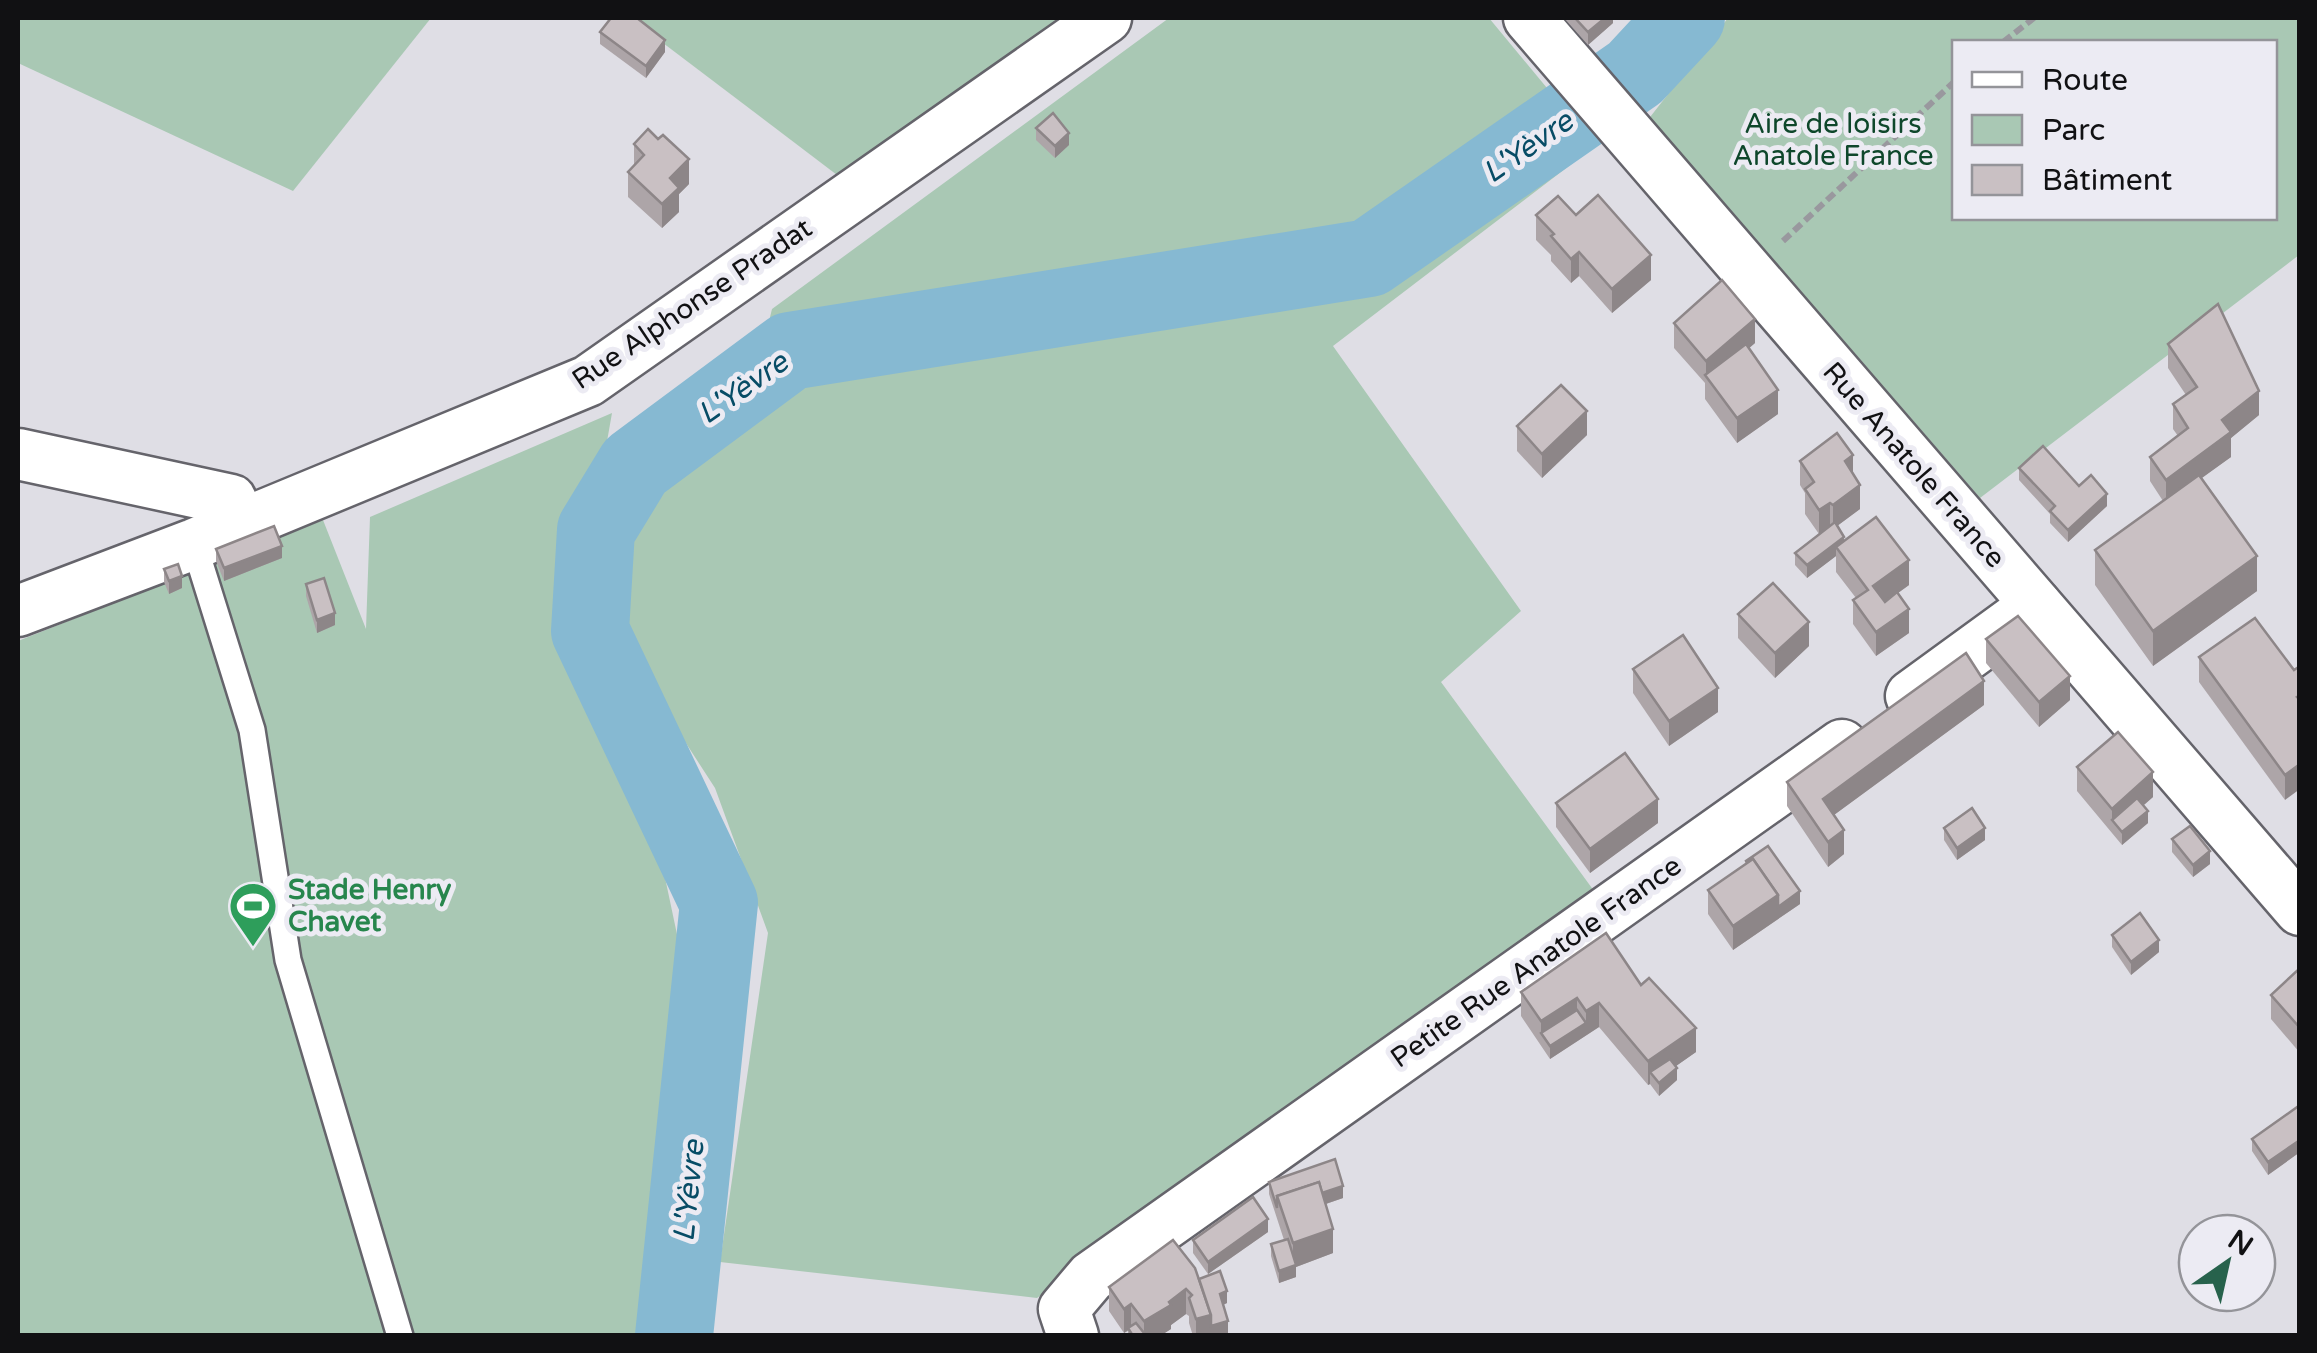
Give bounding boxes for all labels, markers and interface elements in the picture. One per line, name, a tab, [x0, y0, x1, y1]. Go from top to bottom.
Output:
legend	[1952, 40, 2277, 220]
text: Route	[2042, 62, 2128, 99]
water label: L'Yèvre	[1476, 102, 1582, 191]
park label: Aire de loisirs Anatole France	[1732, 107, 1934, 173]
text: Parc	[2042, 112, 2105, 149]
text: Bâtiment	[2042, 162, 2172, 199]
street label: Rue Alphonse Pradat	[566, 211, 819, 397]
water label: L'Yèvre	[691, 343, 797, 432]
street label: Rue Anatole France	[1815, 355, 2013, 575]
street label: Petite Rue Anatole France	[1384, 849, 1688, 1075]
place label: Stade Henry Chavet	[288, 873, 451, 939]
sports icon: Stade Henry Chavet	[227, 880, 279, 948]
water label: L'Yèvre	[665, 1137, 713, 1243]
north arrow	[2177, 1213, 2277, 1313]
text: N	[2222, 1223, 2259, 1263]

